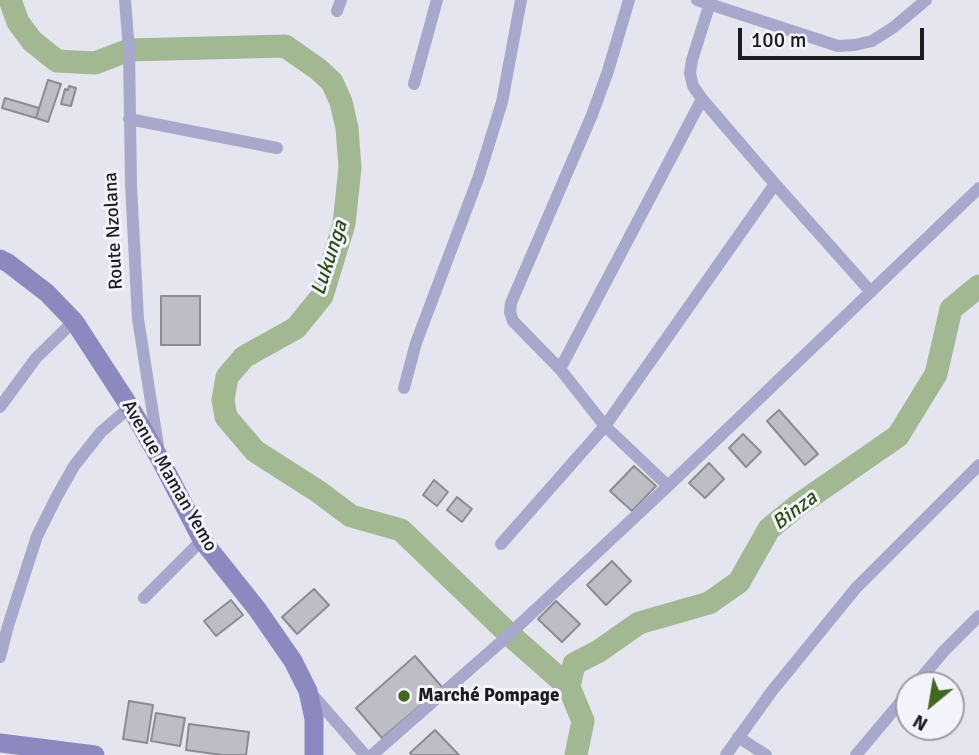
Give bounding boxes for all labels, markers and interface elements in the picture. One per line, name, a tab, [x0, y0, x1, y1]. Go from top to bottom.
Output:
scale bar	[741, 14, 926, 58]
text: 100 m	[751, 27, 806, 53]
street label: Route Nzolana	[100, 172, 128, 290]
water label: Lukunga	[306, 218, 354, 298]
street label: Avenue Maman Yemo	[116, 396, 222, 556]
water label: Binza	[768, 486, 822, 536]
north arrow	[895, 671, 965, 741]
place label: Marché Pompage	[418, 685, 559, 707]
marker: Marché Pompage	[396, 688, 412, 704]
text: N	[909, 709, 932, 736]

